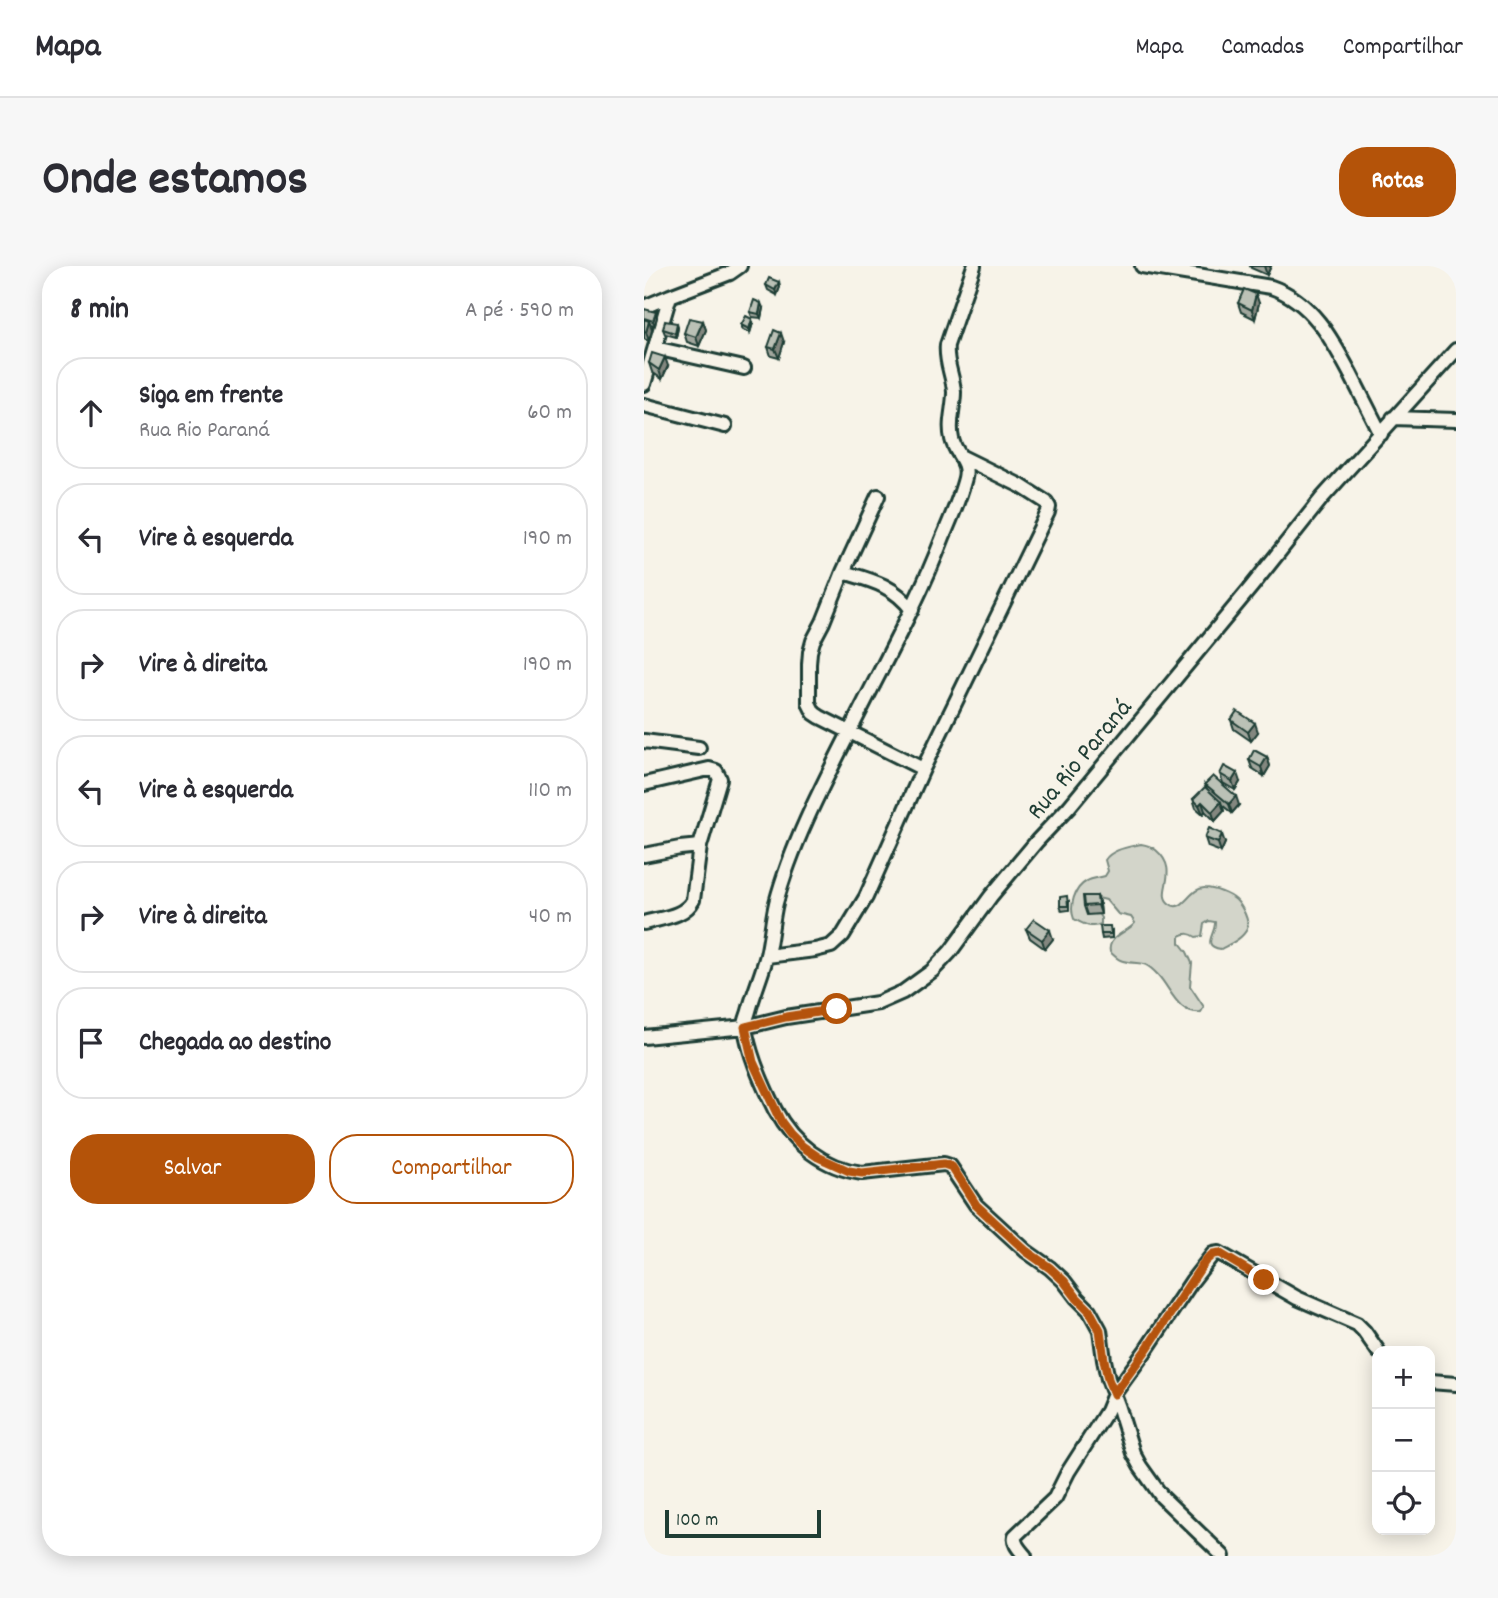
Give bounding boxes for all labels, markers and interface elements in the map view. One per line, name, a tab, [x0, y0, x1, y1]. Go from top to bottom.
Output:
text: Mapa	[35, 25, 101, 72]
text: Mapa	[1136, 31, 1183, 65]
text: Camadas	[1221, 31, 1305, 65]
text: Compartilhar	[1343, 31, 1463, 65]
text: Onde estamos	[42, 147, 308, 217]
button: Rotas	[1339, 147, 1456, 217]
text: 8 min	[70, 290, 129, 333]
text: A pé · 590 m	[465, 295, 574, 328]
text: Siga em frente	[139, 378, 283, 415]
icon: ahead	[72, 394, 110, 432]
text: 60 m	[527, 397, 572, 430]
text: Rua Rio Paraná	[139, 415, 270, 448]
icon: left	[72, 520, 110, 558]
text: Vire à esquerda	[139, 521, 293, 558]
text: 190 m	[523, 523, 572, 556]
icon: right	[72, 646, 110, 684]
text: Vire à direita	[139, 647, 267, 684]
text: 190 m	[523, 649, 572, 682]
street label: Rua Rio Paraná	[1019, 692, 1142, 829]
icon: left	[72, 772, 110, 810]
text: Vire à esquerda	[139, 773, 293, 810]
text: 110 m	[528, 775, 572, 808]
icon: right	[72, 898, 110, 936]
text: Vire à direita	[139, 899, 267, 936]
text: 40 m	[529, 901, 572, 934]
route start	[821, 993, 852, 1024]
icon: arrive	[72, 1024, 110, 1062]
text: Chegada ao destino	[139, 1025, 331, 1062]
button: Salvar	[70, 1134, 315, 1204]
button: Compartilhar	[329, 1134, 574, 1204]
route end	[1248, 1264, 1279, 1295]
map controls	[1372, 1346, 1435, 1535]
button: +	[1372, 1346, 1435, 1409]
button: −	[1372, 1409, 1435, 1472]
button: locate	[1372, 1472, 1435, 1535]
scale bar	[665, 1507, 821, 1539]
text: 100 m	[676, 1508, 718, 1535]

